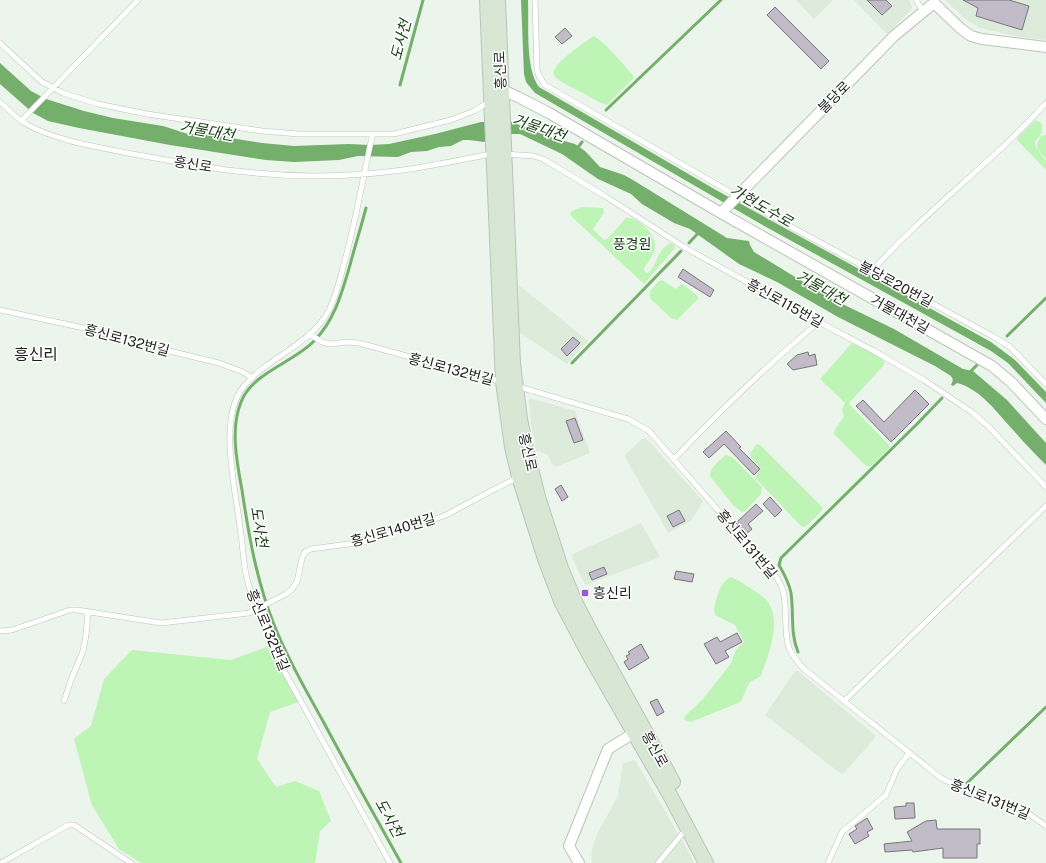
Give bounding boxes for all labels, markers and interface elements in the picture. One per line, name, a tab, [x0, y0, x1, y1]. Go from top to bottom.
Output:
water label: 도사천	[387, 16, 415, 62]
street label: 흥신로	[491, 50, 509, 90]
street label: 불당로	[815, 78, 853, 116]
water label: 거물대천	[510, 111, 570, 145]
water label: 거물대천	[178, 117, 238, 144]
street label: 흥신로	[173, 153, 213, 175]
water label: 가현도수로	[727, 181, 796, 231]
park label: 풍경원	[613, 236, 651, 252]
street label: 불당로20번길	[856, 258, 936, 310]
water label: 거물대천	[793, 267, 851, 309]
street label: 흥신로115번길	[744, 275, 826, 331]
street label: 거물대천길	[868, 291, 932, 337]
street label: 흥신로132번길	[83, 321, 171, 359]
district label: 흥신리	[14, 345, 58, 364]
street label: 흥신로132번길	[407, 350, 495, 388]
street label: 흥신로	[516, 431, 540, 473]
water label: 도사천	[248, 505, 271, 551]
street label: 흥신로131번길	[714, 506, 780, 582]
street label: 흥신로140번길	[349, 510, 437, 550]
place label: 흥신리	[593, 585, 632, 601]
street label: 흥신로132번길	[244, 587, 292, 673]
marker: 흥신리	[580, 588, 590, 598]
street label: 흥신로	[639, 728, 671, 770]
street label: 흥신로131번길	[948, 776, 1032, 822]
water label: 도사천	[372, 796, 408, 842]

